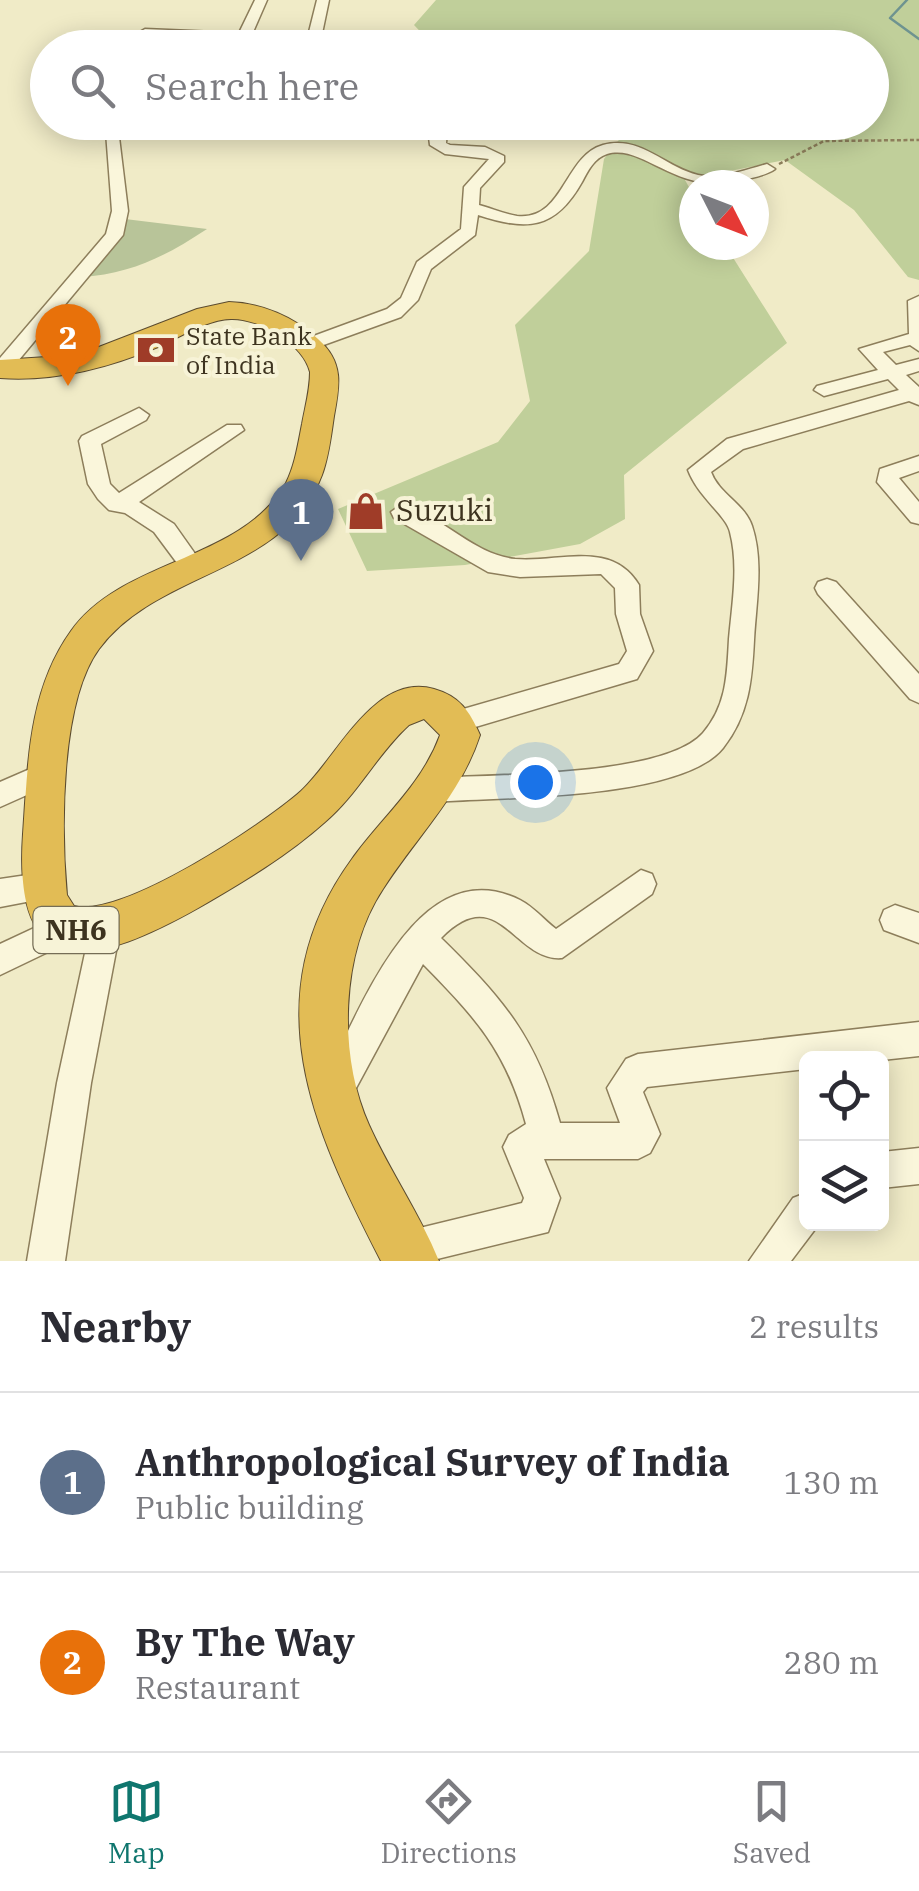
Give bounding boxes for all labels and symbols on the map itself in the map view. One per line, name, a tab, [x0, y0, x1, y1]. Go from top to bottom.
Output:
north arrow	[679, 170, 769, 260]
pin: 2	[36, 304, 100, 386]
place label: State Bank of India	[186, 319, 312, 381]
bank icon: State Bank of India	[135, 329, 177, 371]
pin: 1	[268, 478, 334, 561]
shop icon: Suzuki	[345, 490, 387, 532]
place label: Suzuki	[396, 490, 493, 529]
your location	[510, 757, 561, 808]
road number: NH6	[34, 907, 118, 953]

